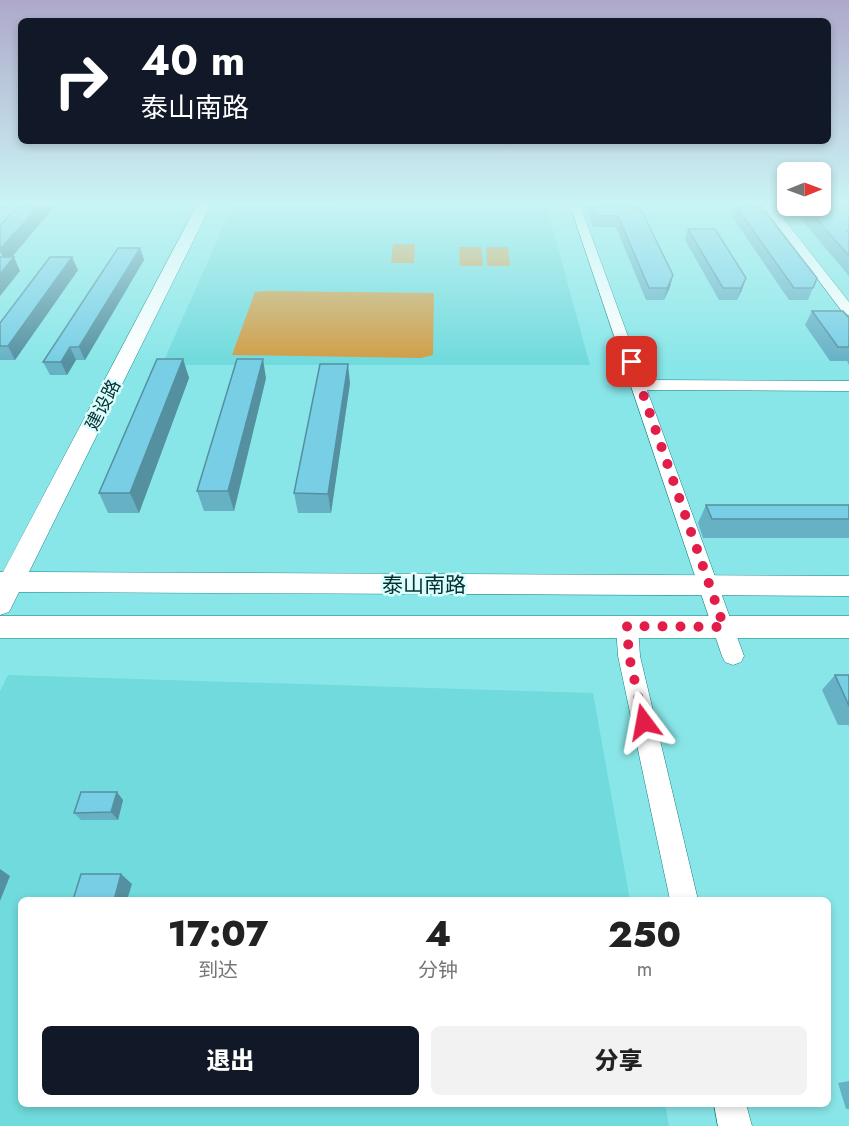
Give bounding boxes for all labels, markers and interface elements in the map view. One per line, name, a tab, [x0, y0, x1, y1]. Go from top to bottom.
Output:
text: 40 m	[141, 30, 245, 91]
icon: right	[42, 42, 120, 120]
text: 泰山南路	[141, 88, 249, 127]
north arrow	[777, 162, 831, 216]
map controls	[777, 162, 831, 216]
pin	[606, 336, 657, 387]
icon: arrive	[615, 345, 648, 378]
street label: 建设路	[79, 375, 127, 435]
street label: 泰山南路	[382, 570, 466, 600]
position arrow	[612, 690, 676, 754]
text: 17:07	[168, 907, 268, 959]
text: 4	[425, 907, 451, 959]
text: 250	[608, 908, 681, 960]
text: m	[637, 955, 652, 984]
text: 到达	[198, 956, 238, 985]
text: 分钟	[418, 956, 458, 985]
button: 退出	[42, 1026, 419, 1095]
button: 分享	[431, 1026, 807, 1095]

